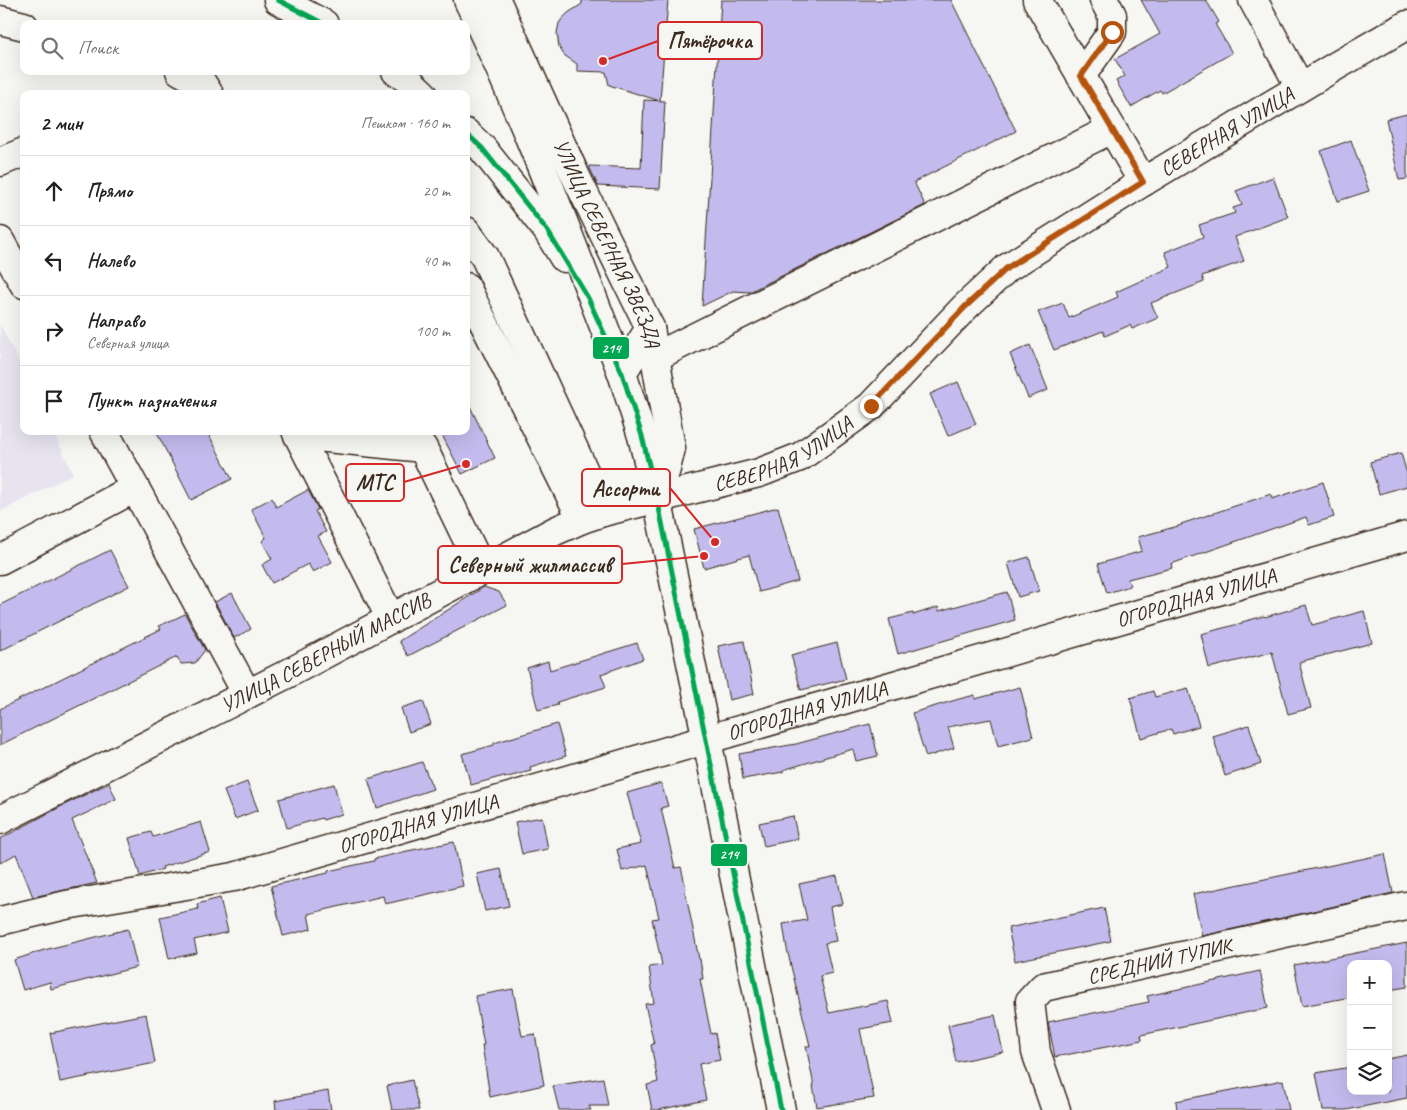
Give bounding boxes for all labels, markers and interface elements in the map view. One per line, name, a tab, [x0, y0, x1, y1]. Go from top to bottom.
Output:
search box	[20, 20, 470, 75]
route start	[1101, 21, 1124, 44]
callout: Пятёрочка	[658, 22, 762, 59]
text: Пятёрочка	[668, 27, 753, 55]
icon: search	[38, 34, 66, 62]
text: Поиск	[78, 36, 118, 60]
street label: СЕВЕРНАЯ УЛИЦА	[1155, 81, 1300, 182]
text: 2 мин	[40, 110, 83, 136]
text: Пешком · 160 m	[361, 113, 450, 133]
street label: УЛИЦА СЕВЕРНАЯ ЗВЕЗДА	[548, 135, 666, 350]
icon: ahead	[40, 177, 68, 205]
text: Прямо	[87, 179, 132, 203]
text: 20 m	[423, 181, 450, 201]
icon: left	[40, 247, 68, 275]
text: Налево	[87, 249, 135, 273]
text: 40 m	[423, 251, 450, 271]
text: Направо	[87, 309, 145, 333]
icon: right	[40, 317, 68, 345]
text: 100 m	[416, 321, 450, 341]
text: Северная улица	[87, 333, 169, 353]
line badge: 214	[592, 336, 630, 360]
text: 214	[602, 340, 622, 357]
icon: arrive	[40, 387, 68, 415]
text: Пункт назначения	[87, 389, 216, 413]
route end	[860, 395, 883, 418]
street label: СЕВЕРНАЯ УЛИЦА	[711, 410, 859, 497]
callout: МТС	[346, 464, 404, 501]
text: МТС	[356, 469, 397, 497]
callout: Ассорти	[582, 469, 670, 506]
text: Ассорти	[592, 475, 661, 503]
callout: Северный жилмассив	[438, 546, 622, 583]
text: Северный жилмассив	[448, 551, 616, 579]
street label: ОГОРОДНАЯ УЛИЦА	[1113, 562, 1279, 633]
street label: УЛИЦА СЕВЕРНЫЙ МАССИВ	[216, 586, 437, 718]
street label: ОГОРОДНАЯ УЛИЦА	[724, 675, 890, 746]
street label: ОГОРОДНАЯ УЛИЦА	[335, 788, 501, 859]
line badge: 214	[710, 843, 748, 867]
text: 214	[720, 846, 740, 863]
street label: СРЕДНИЙ ТУПИК	[1085, 932, 1237, 990]
map controls	[1347, 960, 1392, 1095]
button: +	[1347, 960, 1392, 1005]
button: −	[1347, 1005, 1392, 1050]
button: layers	[1347, 1050, 1392, 1095]

